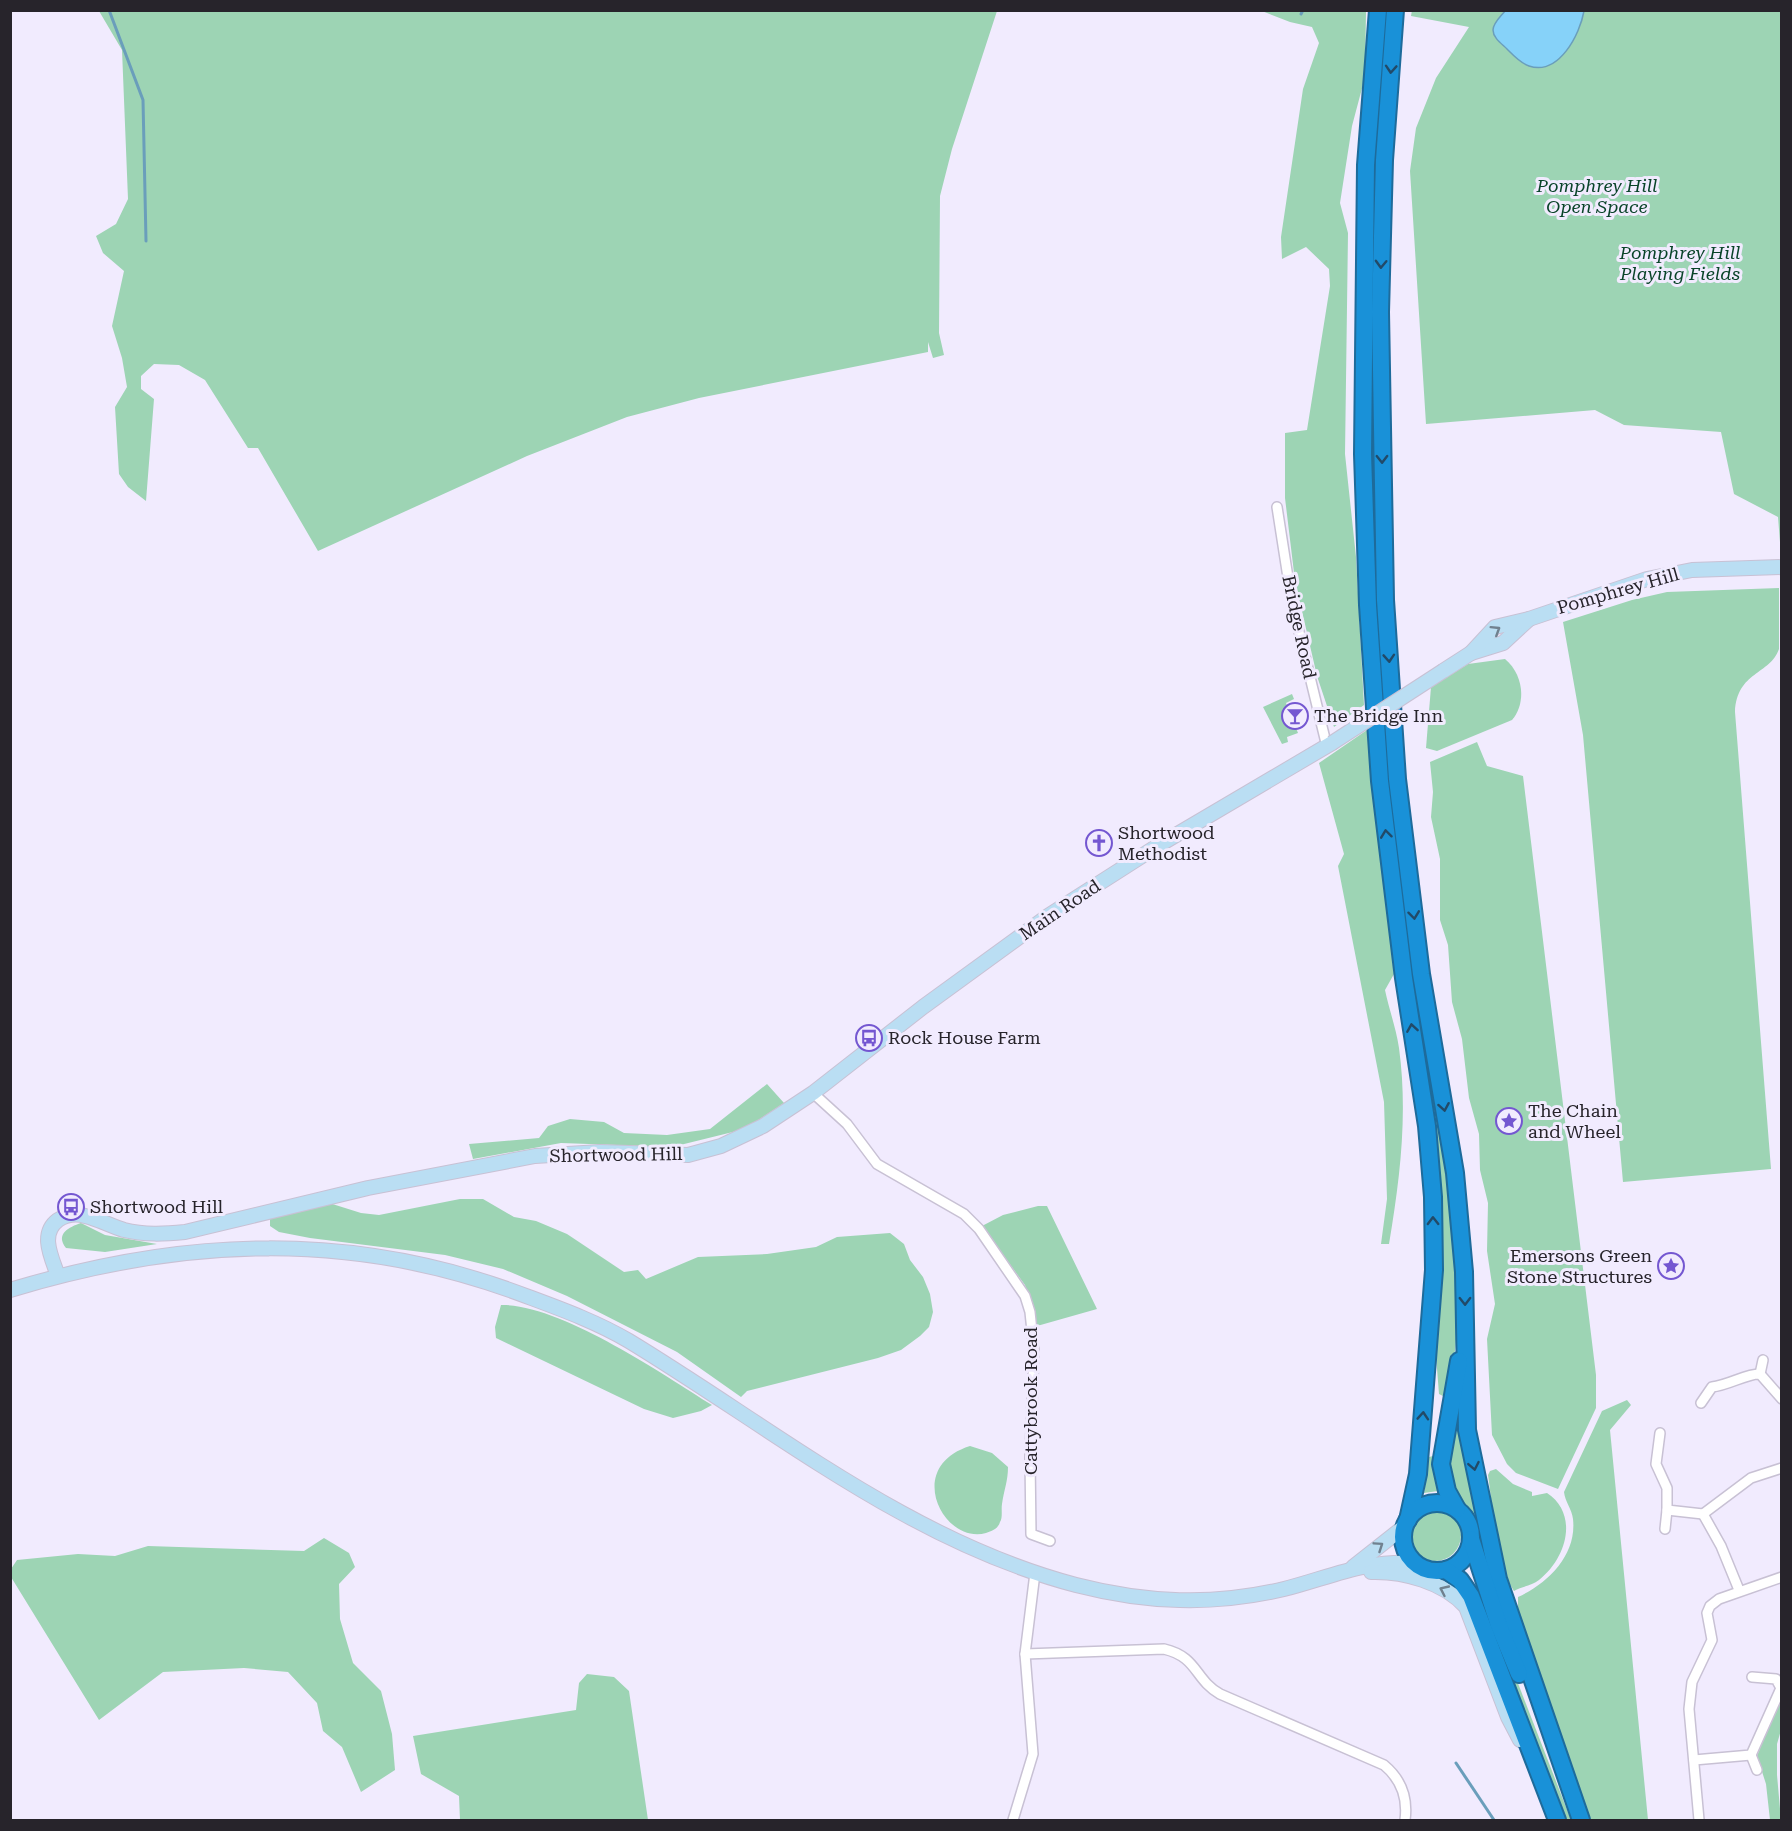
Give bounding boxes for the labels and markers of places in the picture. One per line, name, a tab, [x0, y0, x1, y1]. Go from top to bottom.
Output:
bar icon: The Bridge Inn	[1280, 701, 1310, 731]
place label: The Bridge Inn	[1314, 705, 1443, 726]
place label: Shortwood Methodist	[1118, 822, 1215, 864]
church icon: Shortwood Methodist	[1084, 828, 1114, 858]
bus stop icon: Rock House Farm	[854, 1023, 884, 1053]
place label: Rock House Farm	[888, 1027, 1041, 1048]
place label: The Chain and Wheel	[1528, 1100, 1621, 1142]
place icon: The Chain and Wheel	[1494, 1106, 1524, 1136]
bus stop icon: Shortwood Hill	[56, 1192, 86, 1222]
place label: Shortwood Hill	[90, 1196, 223, 1217]
place label: Emersons Green Stone Structures	[1507, 1245, 1652, 1287]
place icon: Emersons Green Stone Structures	[1656, 1251, 1686, 1281]

